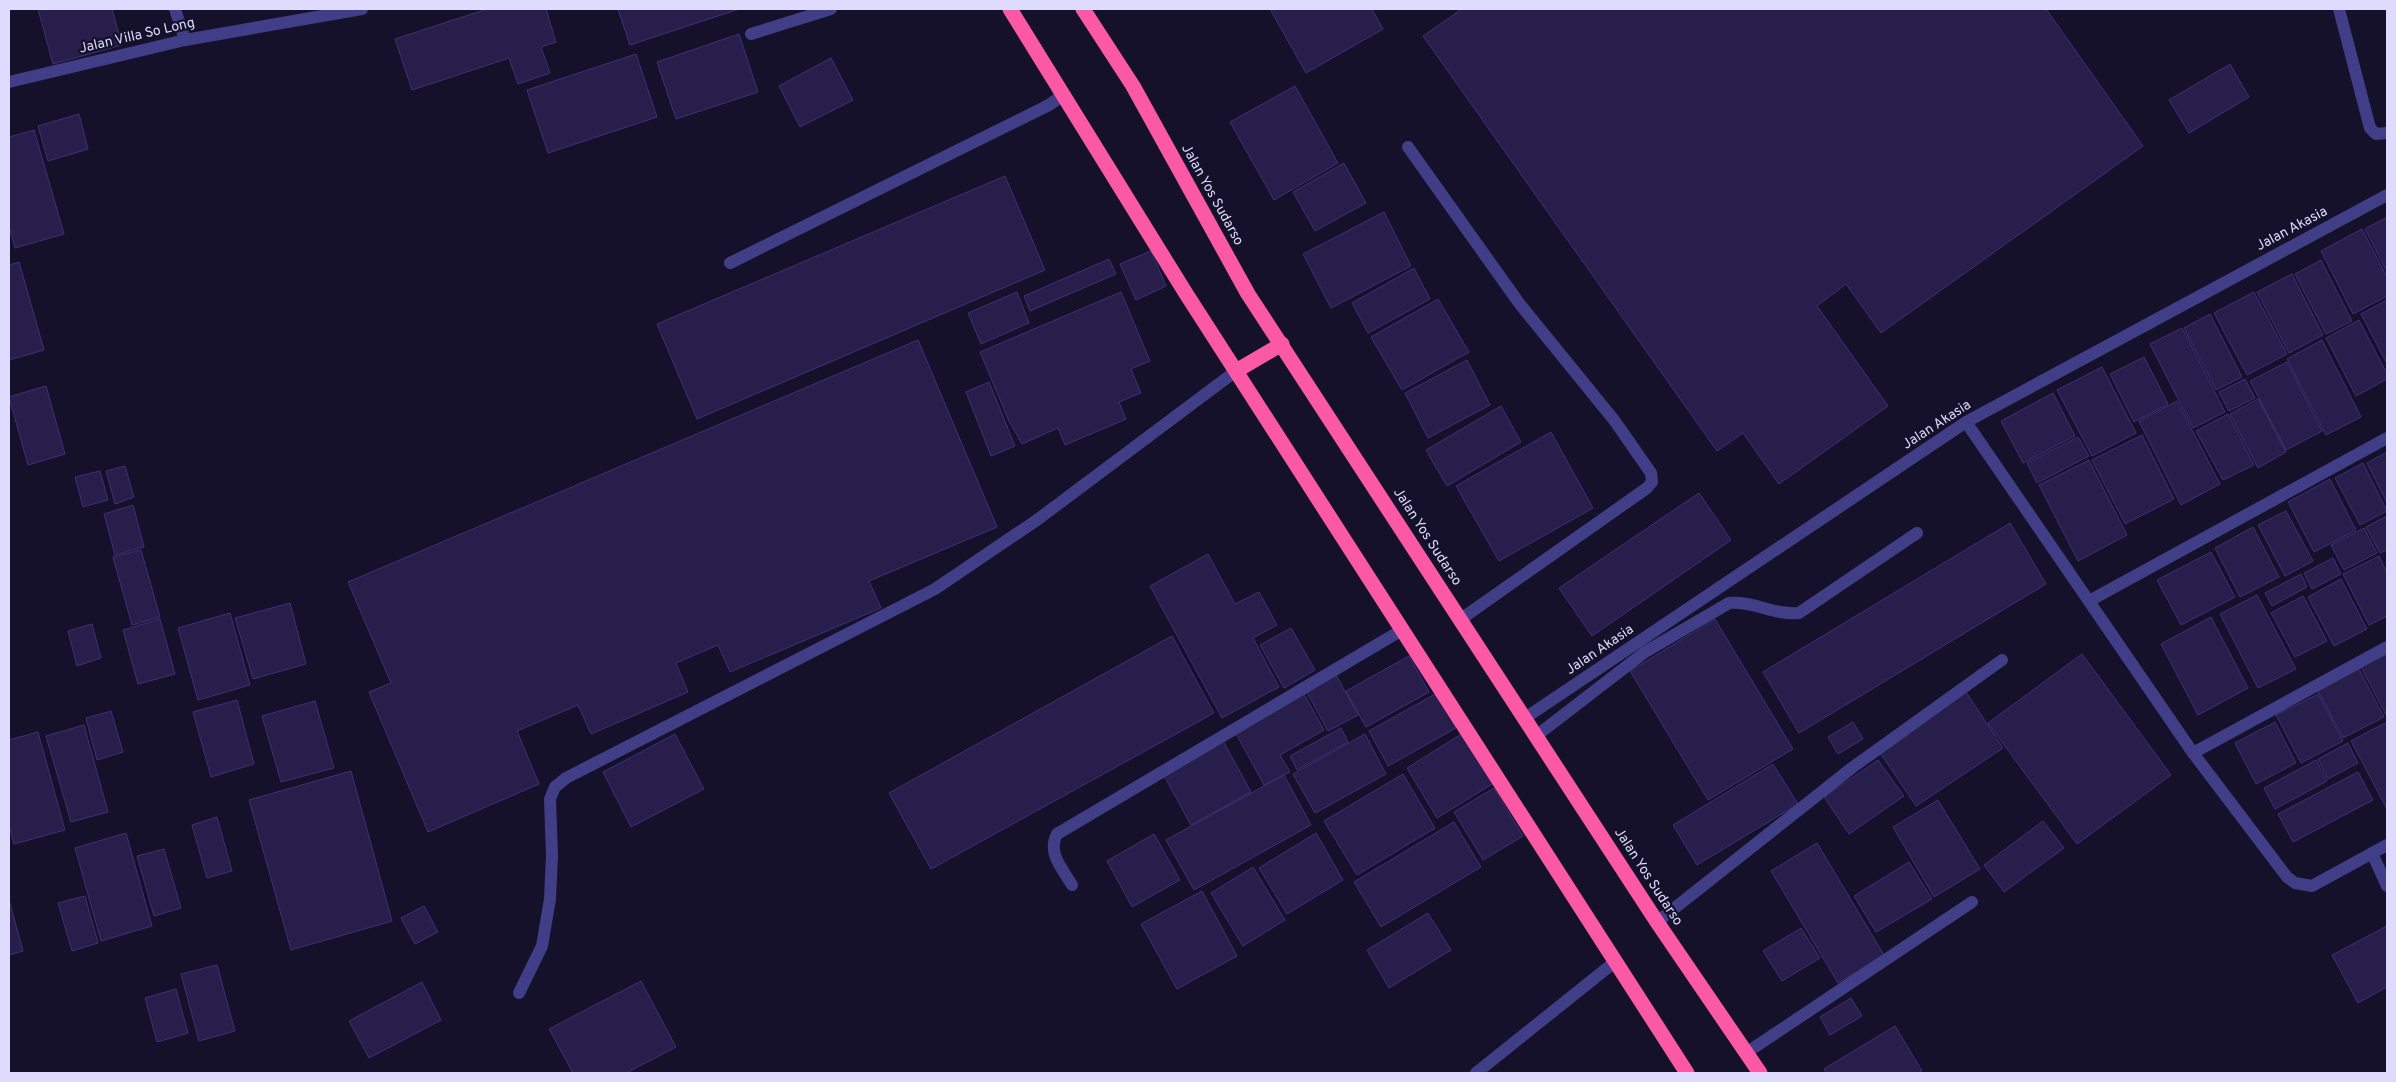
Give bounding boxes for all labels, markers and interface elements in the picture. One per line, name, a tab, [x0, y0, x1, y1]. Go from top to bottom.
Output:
street label: Jalan Villa So Long	[77, 14, 197, 58]
street label: Jalan Yos Sudarso	[1177, 141, 1247, 249]
street label: Jalan Akasia	[2253, 203, 2331, 255]
street label: Jalan Akasia	[1900, 397, 1974, 453]
street label: Jalan Yos Sudarso	[1389, 485, 1465, 589]
street label: Jalan Akasia	[1563, 621, 1637, 679]
street label: Jalan Yos Sudarso	[1610, 825, 1686, 929]

